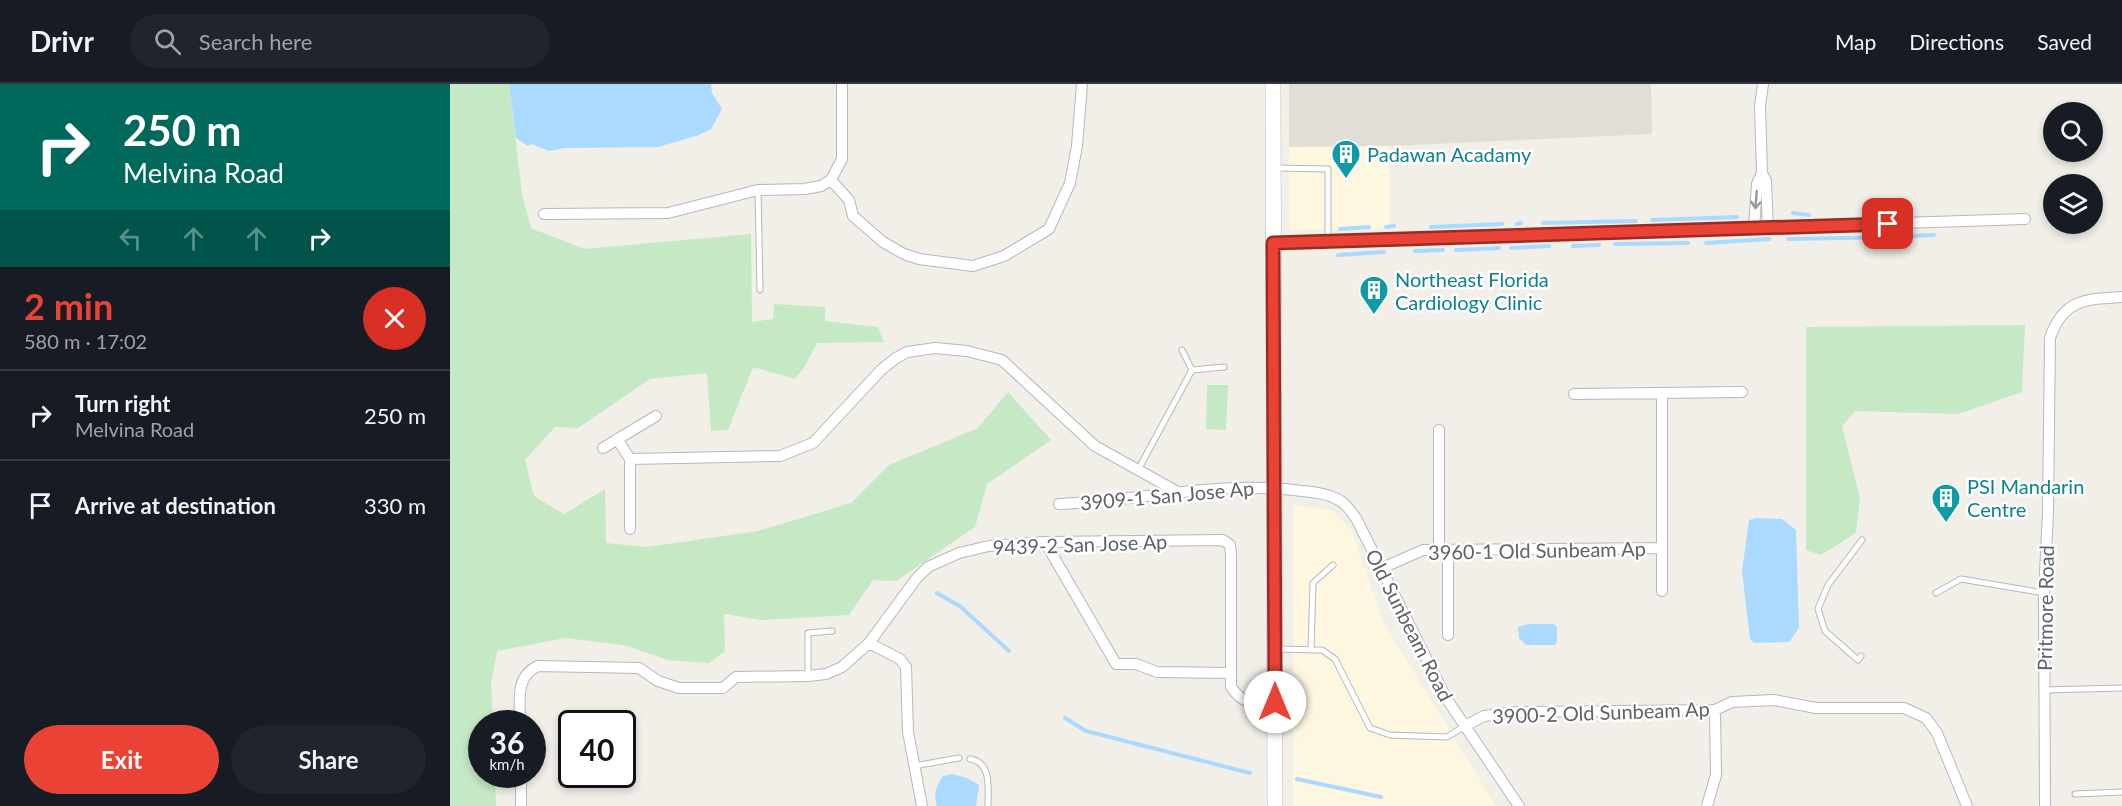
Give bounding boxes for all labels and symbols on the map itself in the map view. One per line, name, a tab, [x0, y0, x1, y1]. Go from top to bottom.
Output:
building icon: Padawan Acadamy	[1330, 138, 1362, 180]
place label: Padawan Acadamy	[1367, 142, 1532, 166]
one-way arrow	[1750, 190, 1761, 210]
pin	[1862, 198, 1913, 249]
place label: Northeast Florida Cardiology Clinic	[1395, 267, 1549, 314]
building icon: Northeast Florida Cardiology Clinic	[1358, 274, 1390, 316]
place label: PSI Mandarin Centre	[1967, 474, 2084, 521]
street label: 3909-1 San Jose Ap	[1079, 475, 1255, 515]
building icon: PSI Mandarin Centre	[1930, 482, 1962, 524]
street label: 9439-2 San Jose Ap	[992, 529, 1168, 559]
street label: 3960-1 Old Sunbeam Ap	[1428, 536, 1646, 564]
street label: Old Sunbeam Road	[1361, 545, 1459, 705]
street label: Pritmore Road	[2032, 545, 2058, 671]
position arrow	[1243, 670, 1307, 734]
street label: 3900-2 Old Sunbeam Ap	[1492, 696, 1710, 728]
speed limit sign: 40	[558, 710, 636, 788]

